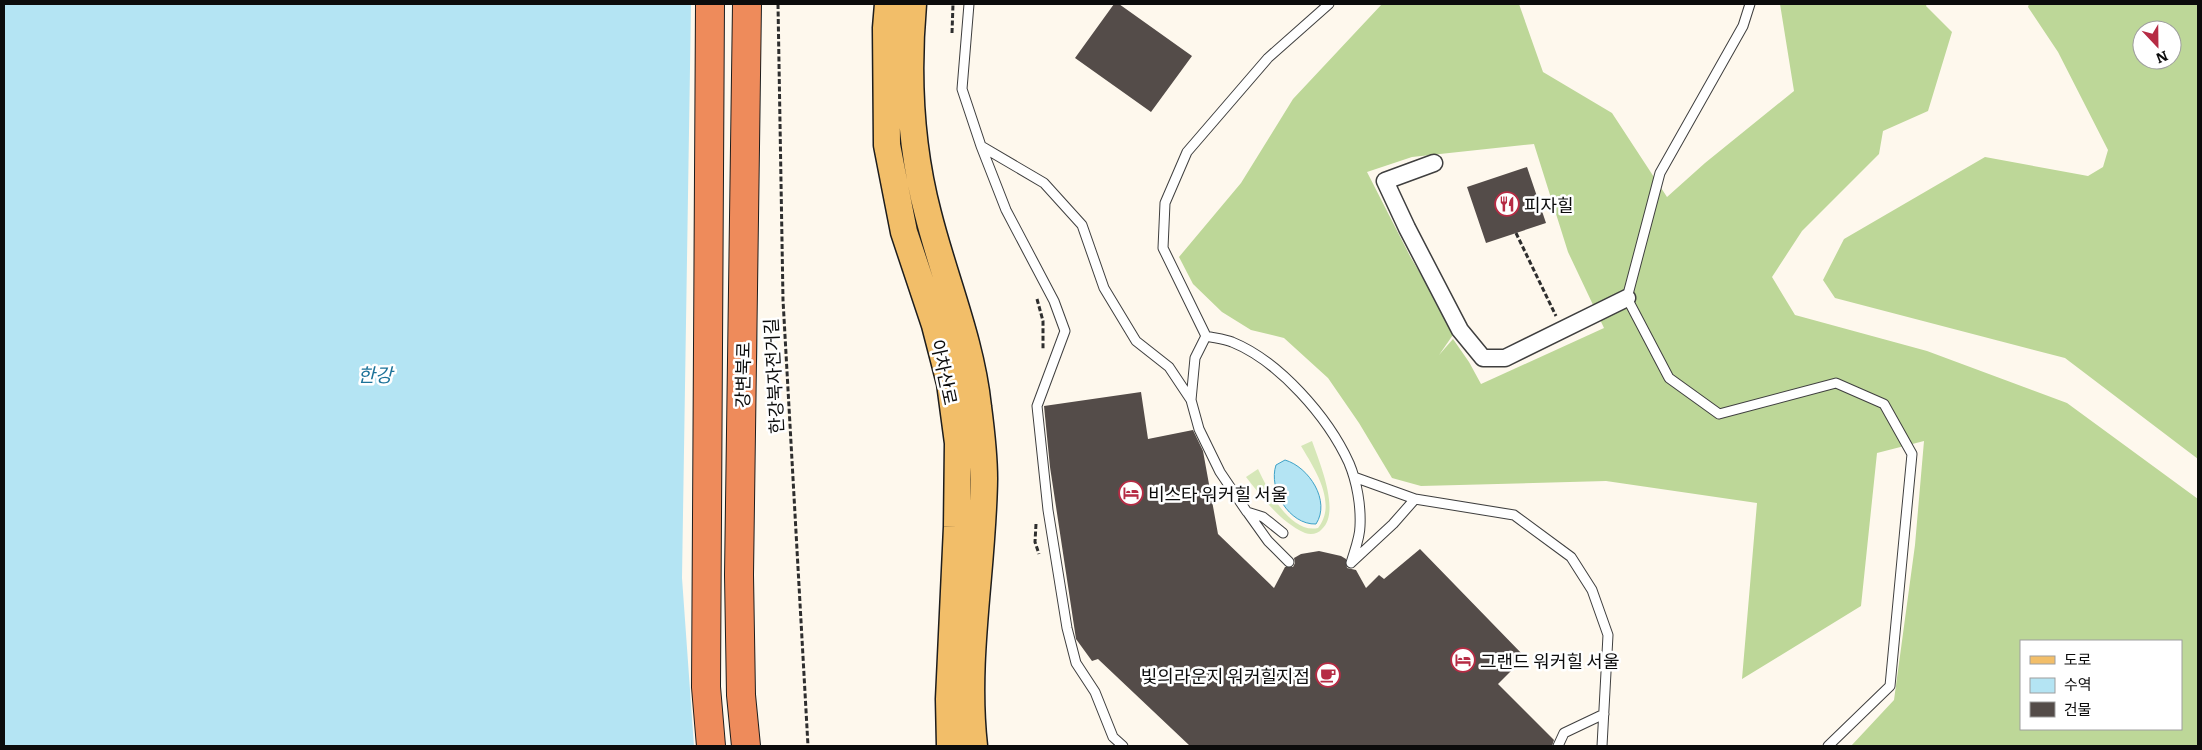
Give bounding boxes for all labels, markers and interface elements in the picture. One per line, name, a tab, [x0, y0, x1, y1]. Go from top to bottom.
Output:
north arrow	[2132, 20, 2182, 70]
text: N	[2153, 47, 2171, 70]
restaurant icon: 피자힐	[1494, 191, 1520, 217]
place label: 피자힐	[1524, 191, 1574, 218]
street label: 한강북자전거길	[756, 317, 790, 435]
street label: 아차산로	[925, 337, 965, 407]
street label: 강변북로	[728, 342, 756, 408]
water label: 한강	[358, 360, 395, 388]
hotel icon: 비스타 워커힐 서울	[1118, 480, 1144, 506]
place label: 비스타 워커힐 서울	[1148, 480, 1288, 507]
legend	[2020, 640, 2182, 730]
hotel icon: 그랜드 워커힐 서울	[1450, 647, 1476, 673]
place label: 그랜드 워커힐 서울	[1480, 647, 1620, 674]
text: 도로	[2064, 647, 2092, 670]
place label: 빛의라운지 워커힐지점	[1141, 662, 1310, 689]
cafe icon: 빛의라운지 워커힐지점	[1315, 662, 1341, 688]
text: 수역	[2064, 672, 2092, 695]
text: 건물	[2064, 697, 2092, 720]

